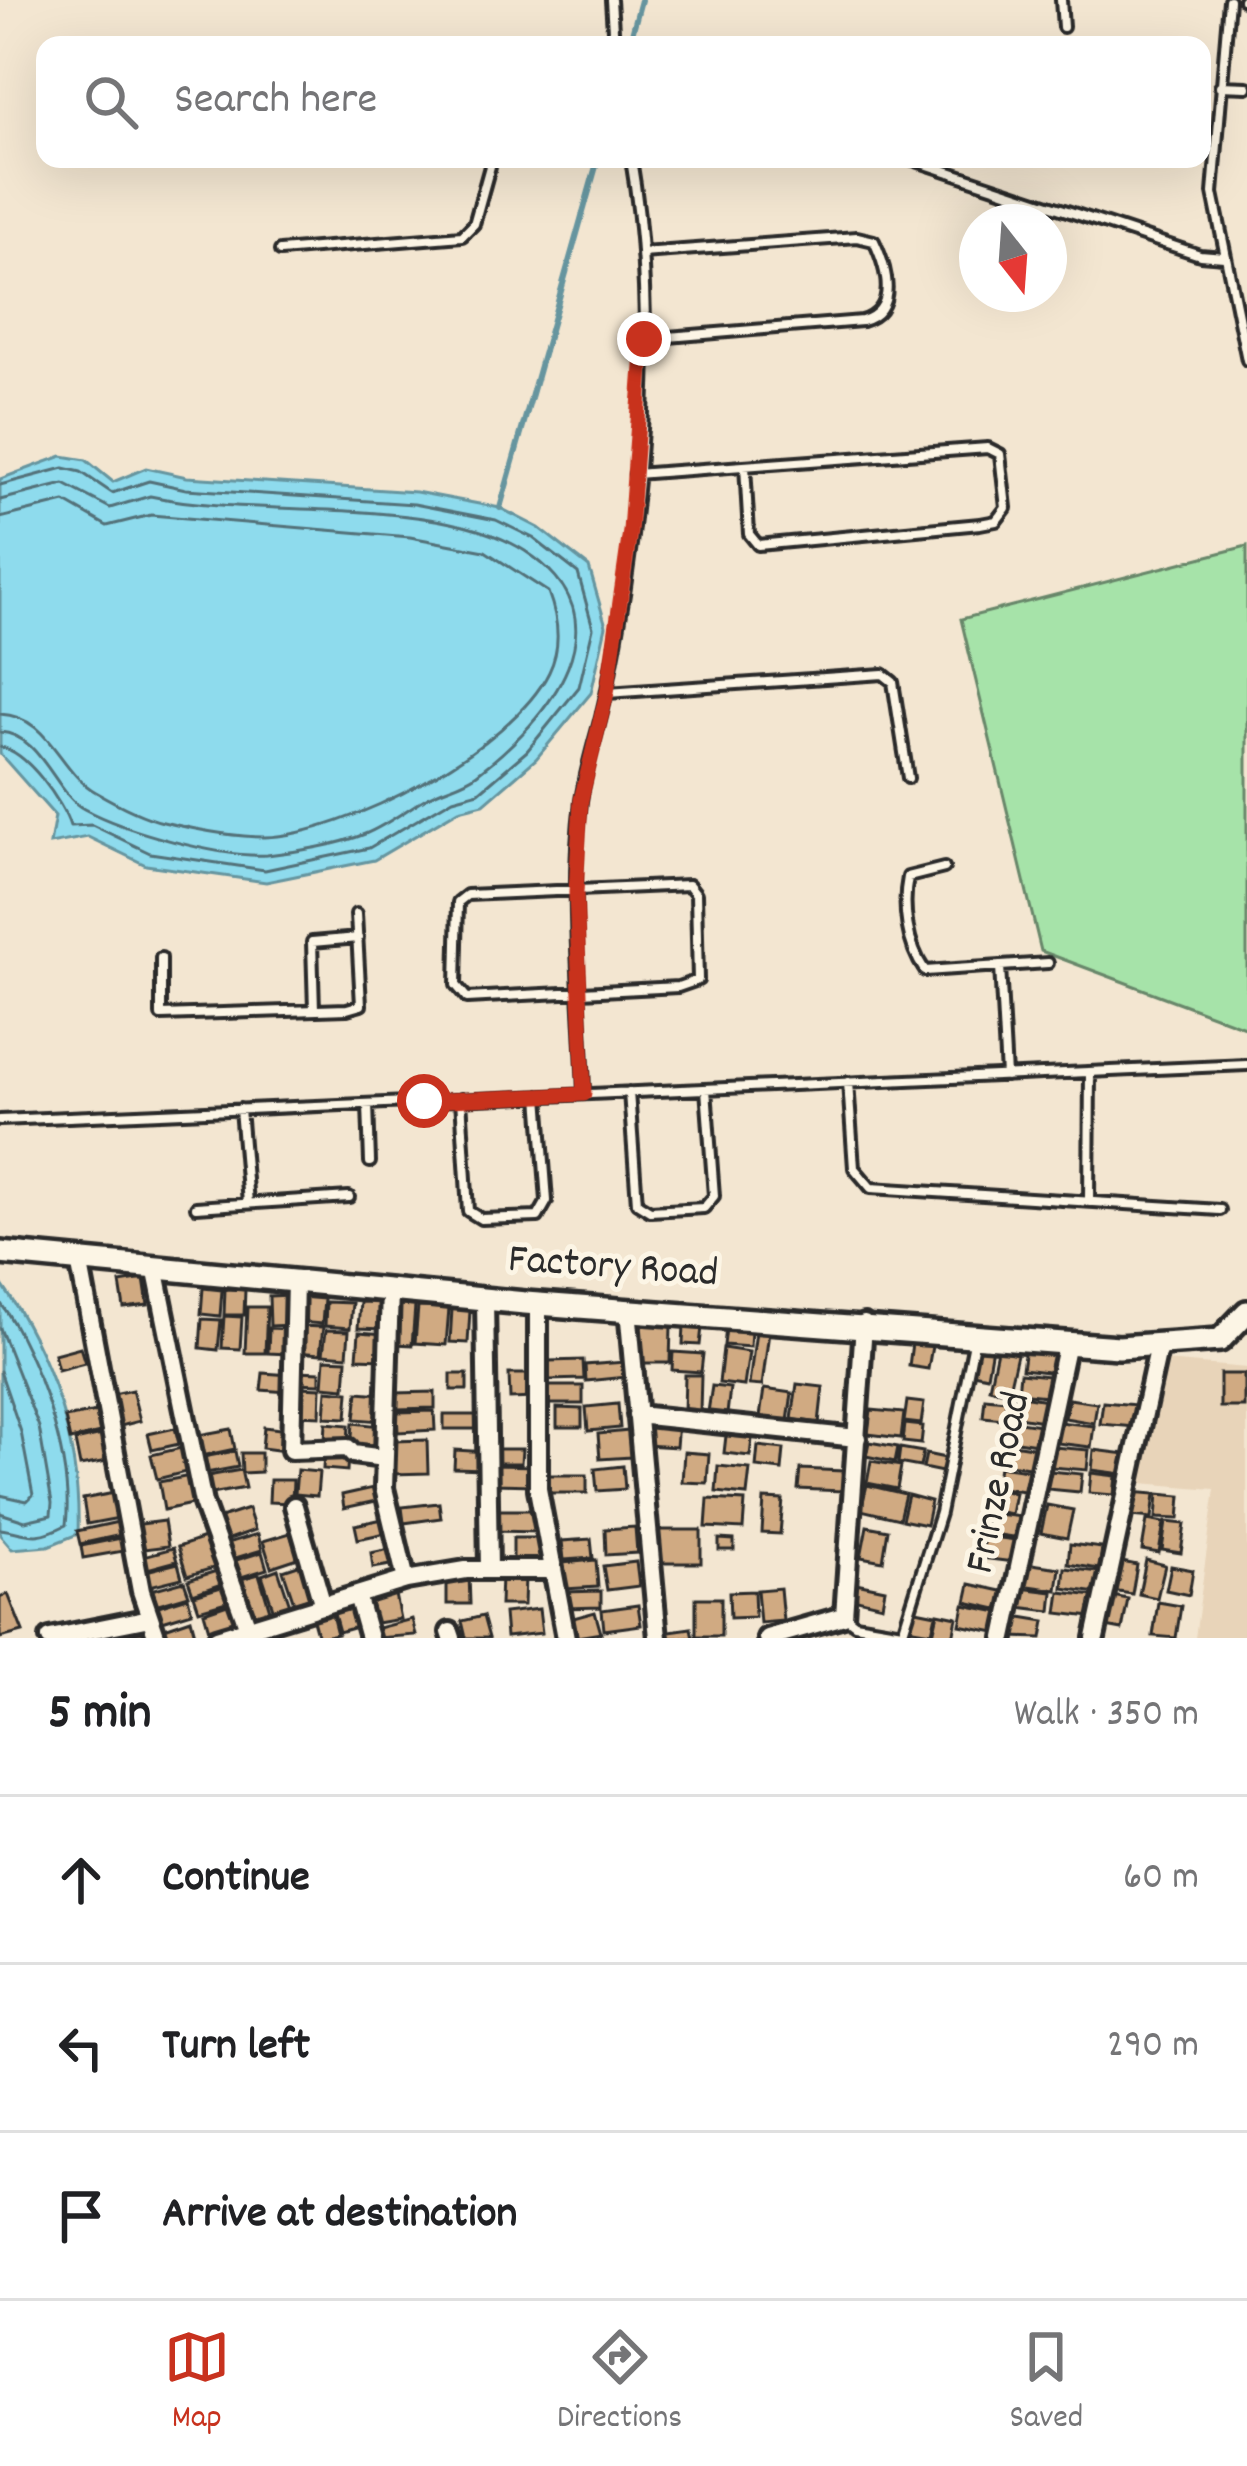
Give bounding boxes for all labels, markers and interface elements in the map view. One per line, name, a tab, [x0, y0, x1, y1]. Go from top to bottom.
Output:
search box	[36, 36, 1211, 168]
icon: search	[78, 69, 144, 135]
text: Search here	[174, 70, 377, 134]
north arrow	[959, 204, 1067, 312]
route end	[617, 312, 671, 366]
route start	[397, 1074, 451, 1128]
street label: Factory Road	[506, 1232, 720, 1306]
street label: Frinze Road	[953, 1387, 1049, 1579]
text: 5 min	[48, 1680, 151, 1752]
text: Walk · 350 m	[1014, 1689, 1199, 1744]
icon: ahead	[48, 1847, 114, 1913]
text: Continue	[162, 1848, 310, 1912]
text: 60 m	[1123, 1852, 1199, 1907]
icon: left	[48, 2015, 114, 2081]
text: Turn left	[162, 2016, 310, 2080]
text: 290 m	[1107, 2020, 1199, 2075]
icon: arrive	[48, 2183, 114, 2249]
text: Arrive at destination	[162, 2184, 517, 2248]
tab: Map	[164, 2324, 230, 2443]
tab: Directions	[557, 2324, 682, 2443]
tab: Saved	[1010, 2324, 1083, 2443]

